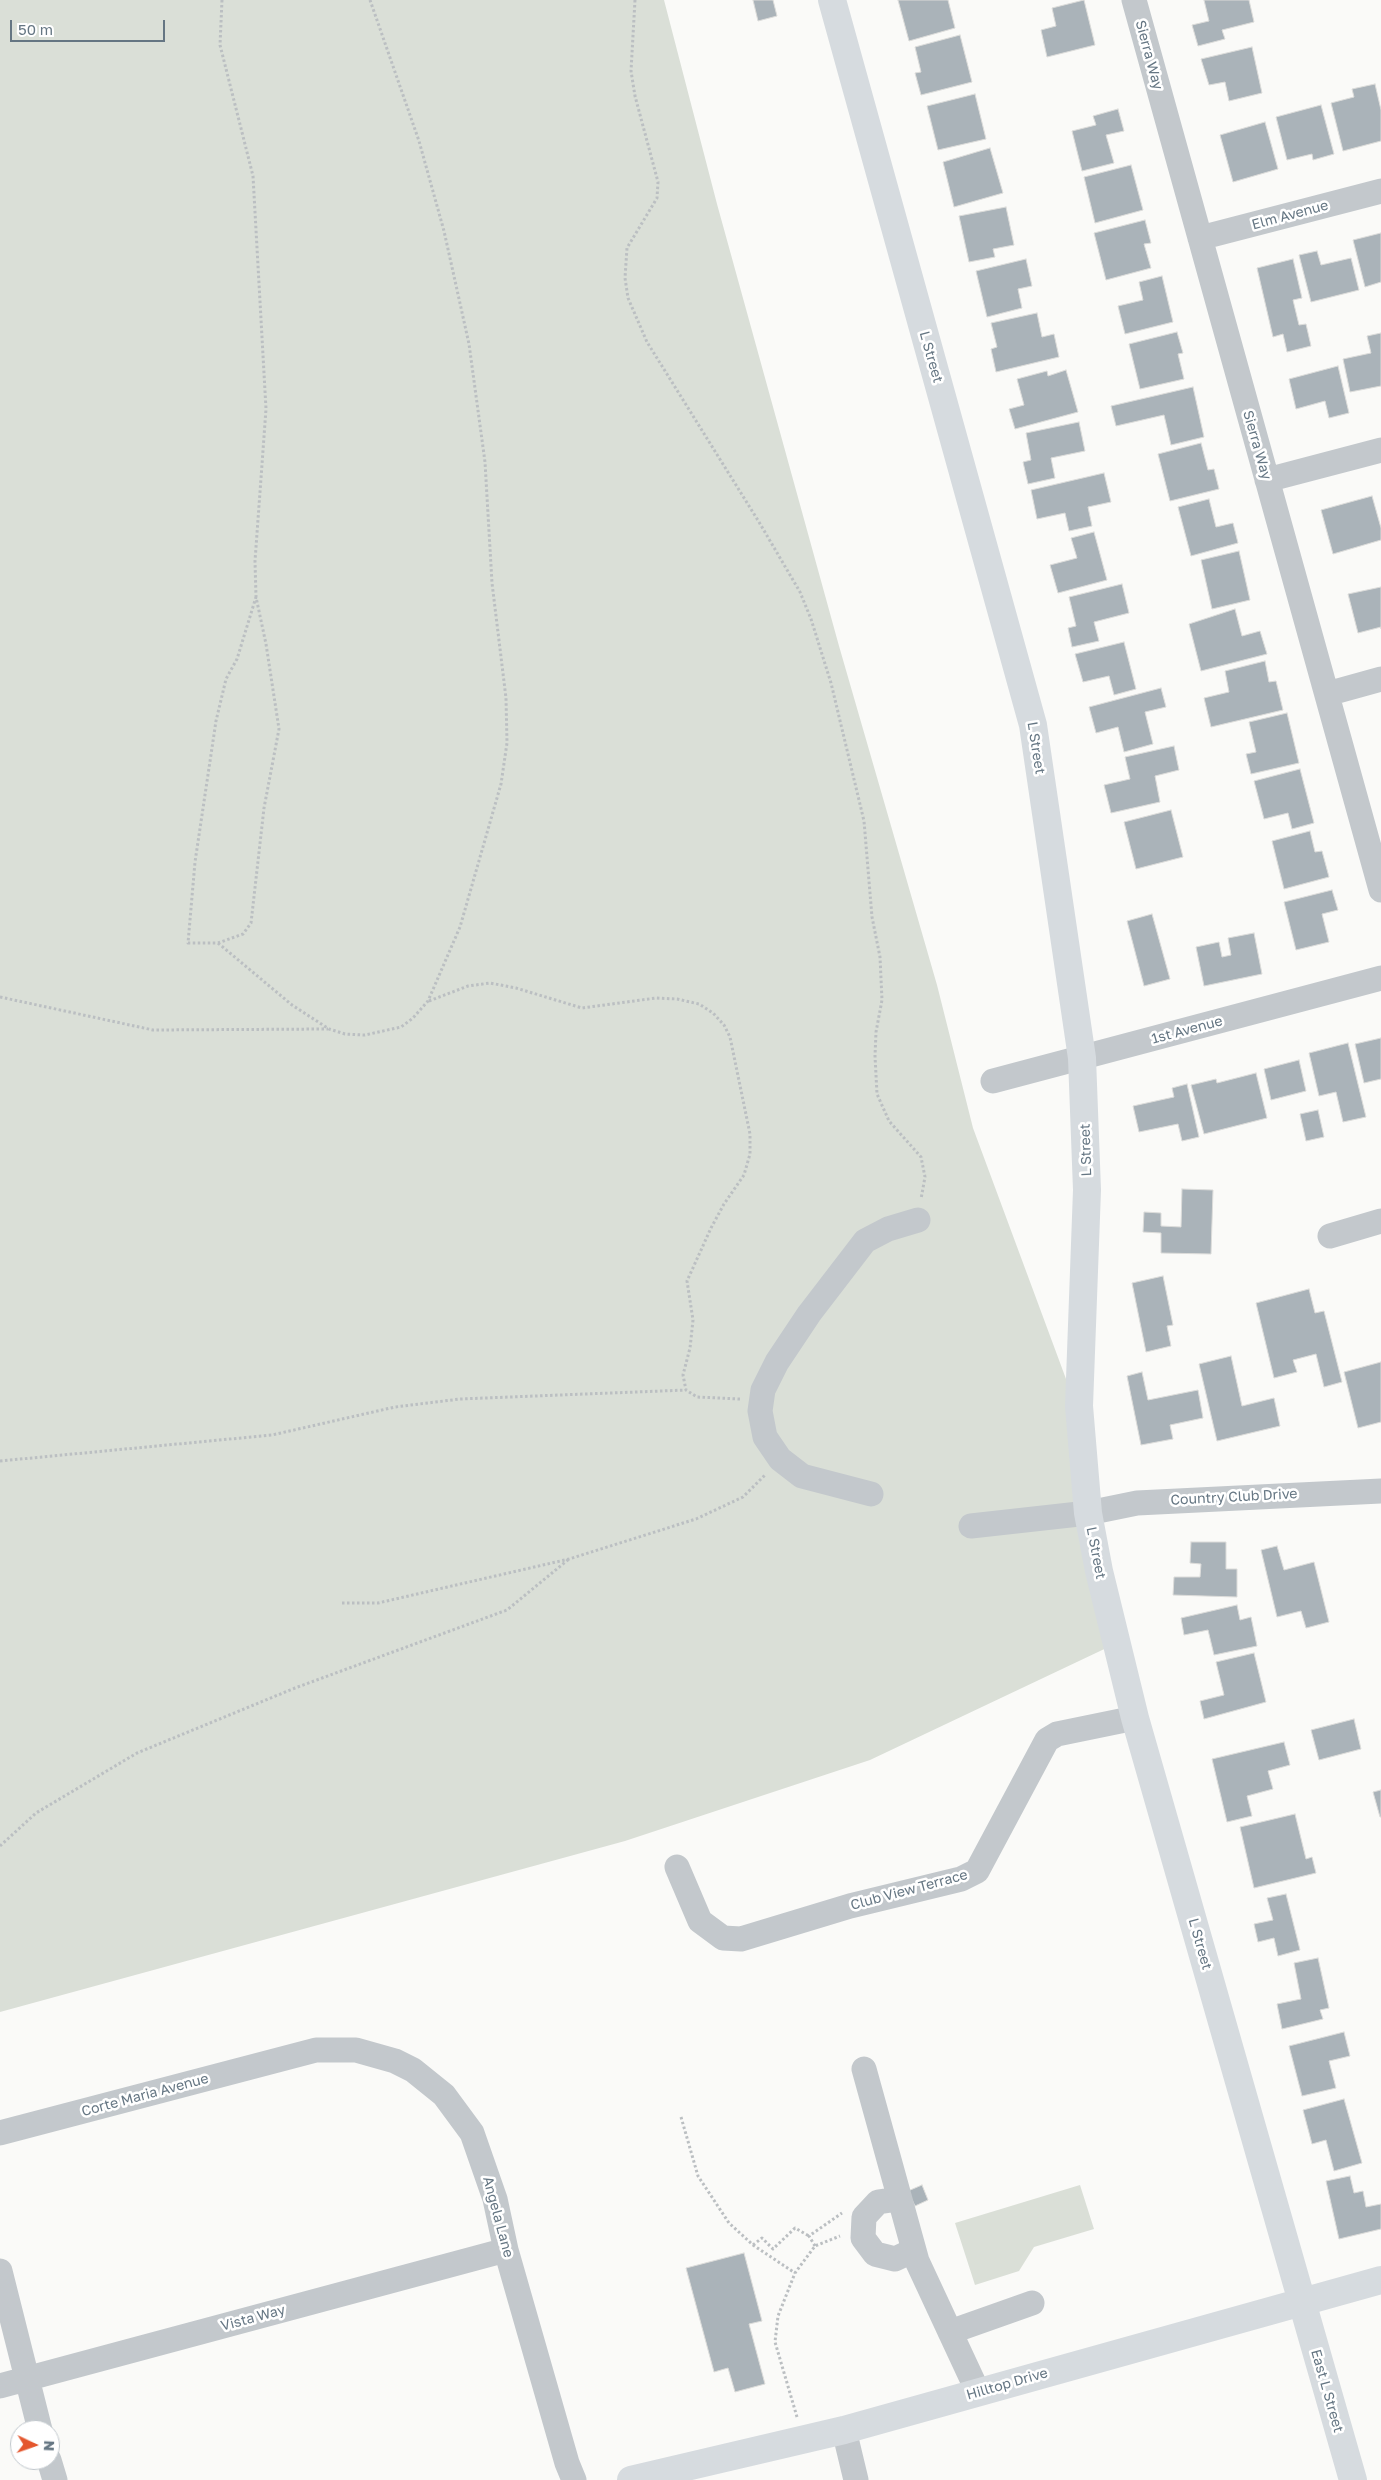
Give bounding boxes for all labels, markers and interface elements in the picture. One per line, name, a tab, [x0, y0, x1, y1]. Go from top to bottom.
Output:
scale bar	[12, 10, 168, 42]
street label: Sierra Way	[1132, 18, 1166, 92]
text: 50 m	[18, 20, 53, 38]
street label: Elm Avenue	[1250, 197, 1330, 233]
street label: L Street	[916, 329, 946, 385]
street label: Sierra Way	[1239, 408, 1275, 482]
street label: L Street	[1024, 721, 1048, 775]
street label: 1st Avenue	[1150, 1012, 1224, 1048]
street label: L Street	[1077, 1123, 1095, 1177]
street label: Country Club Drive	[1170, 1485, 1298, 1509]
street label: L Street	[1083, 1525, 1109, 1581]
street label: Club View Terrace	[849, 1866, 969, 1914]
street label: L Street	[1185, 1916, 1215, 1972]
street label: Corte Maria Avenue	[80, 2070, 210, 2120]
street label: Angela Lane	[479, 2175, 517, 2259]
street label: Vista Way	[219, 2301, 287, 2335]
street label: East L Street	[1307, 2347, 1347, 2435]
street label: Hilltop Drive	[964, 2364, 1050, 2404]
north arrow	[10, 2420, 60, 2470]
text: N	[41, 2440, 58, 2452]

